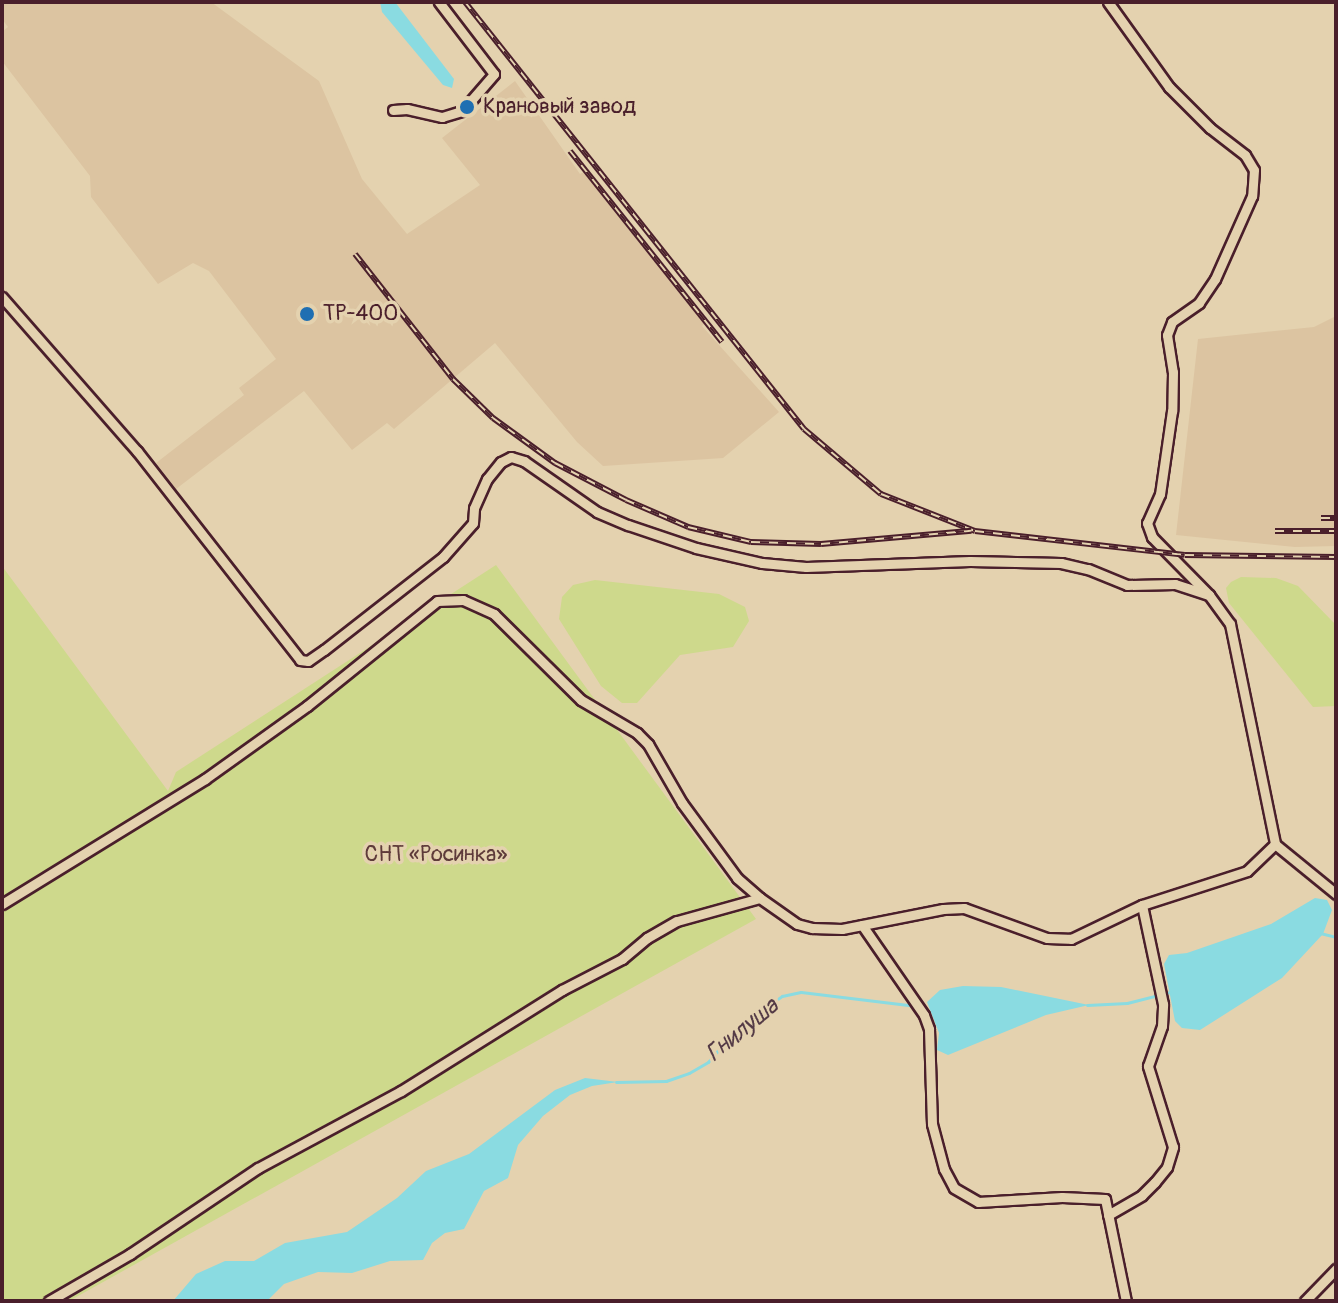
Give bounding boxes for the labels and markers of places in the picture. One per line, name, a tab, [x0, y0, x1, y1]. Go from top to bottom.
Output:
place label: Крановый завод	[483, 94, 636, 120]
marker: Крановый завод	[458, 98, 476, 116]
place label: ТР-400	[323, 301, 398, 327]
marker: ТР-400	[298, 305, 316, 323]

